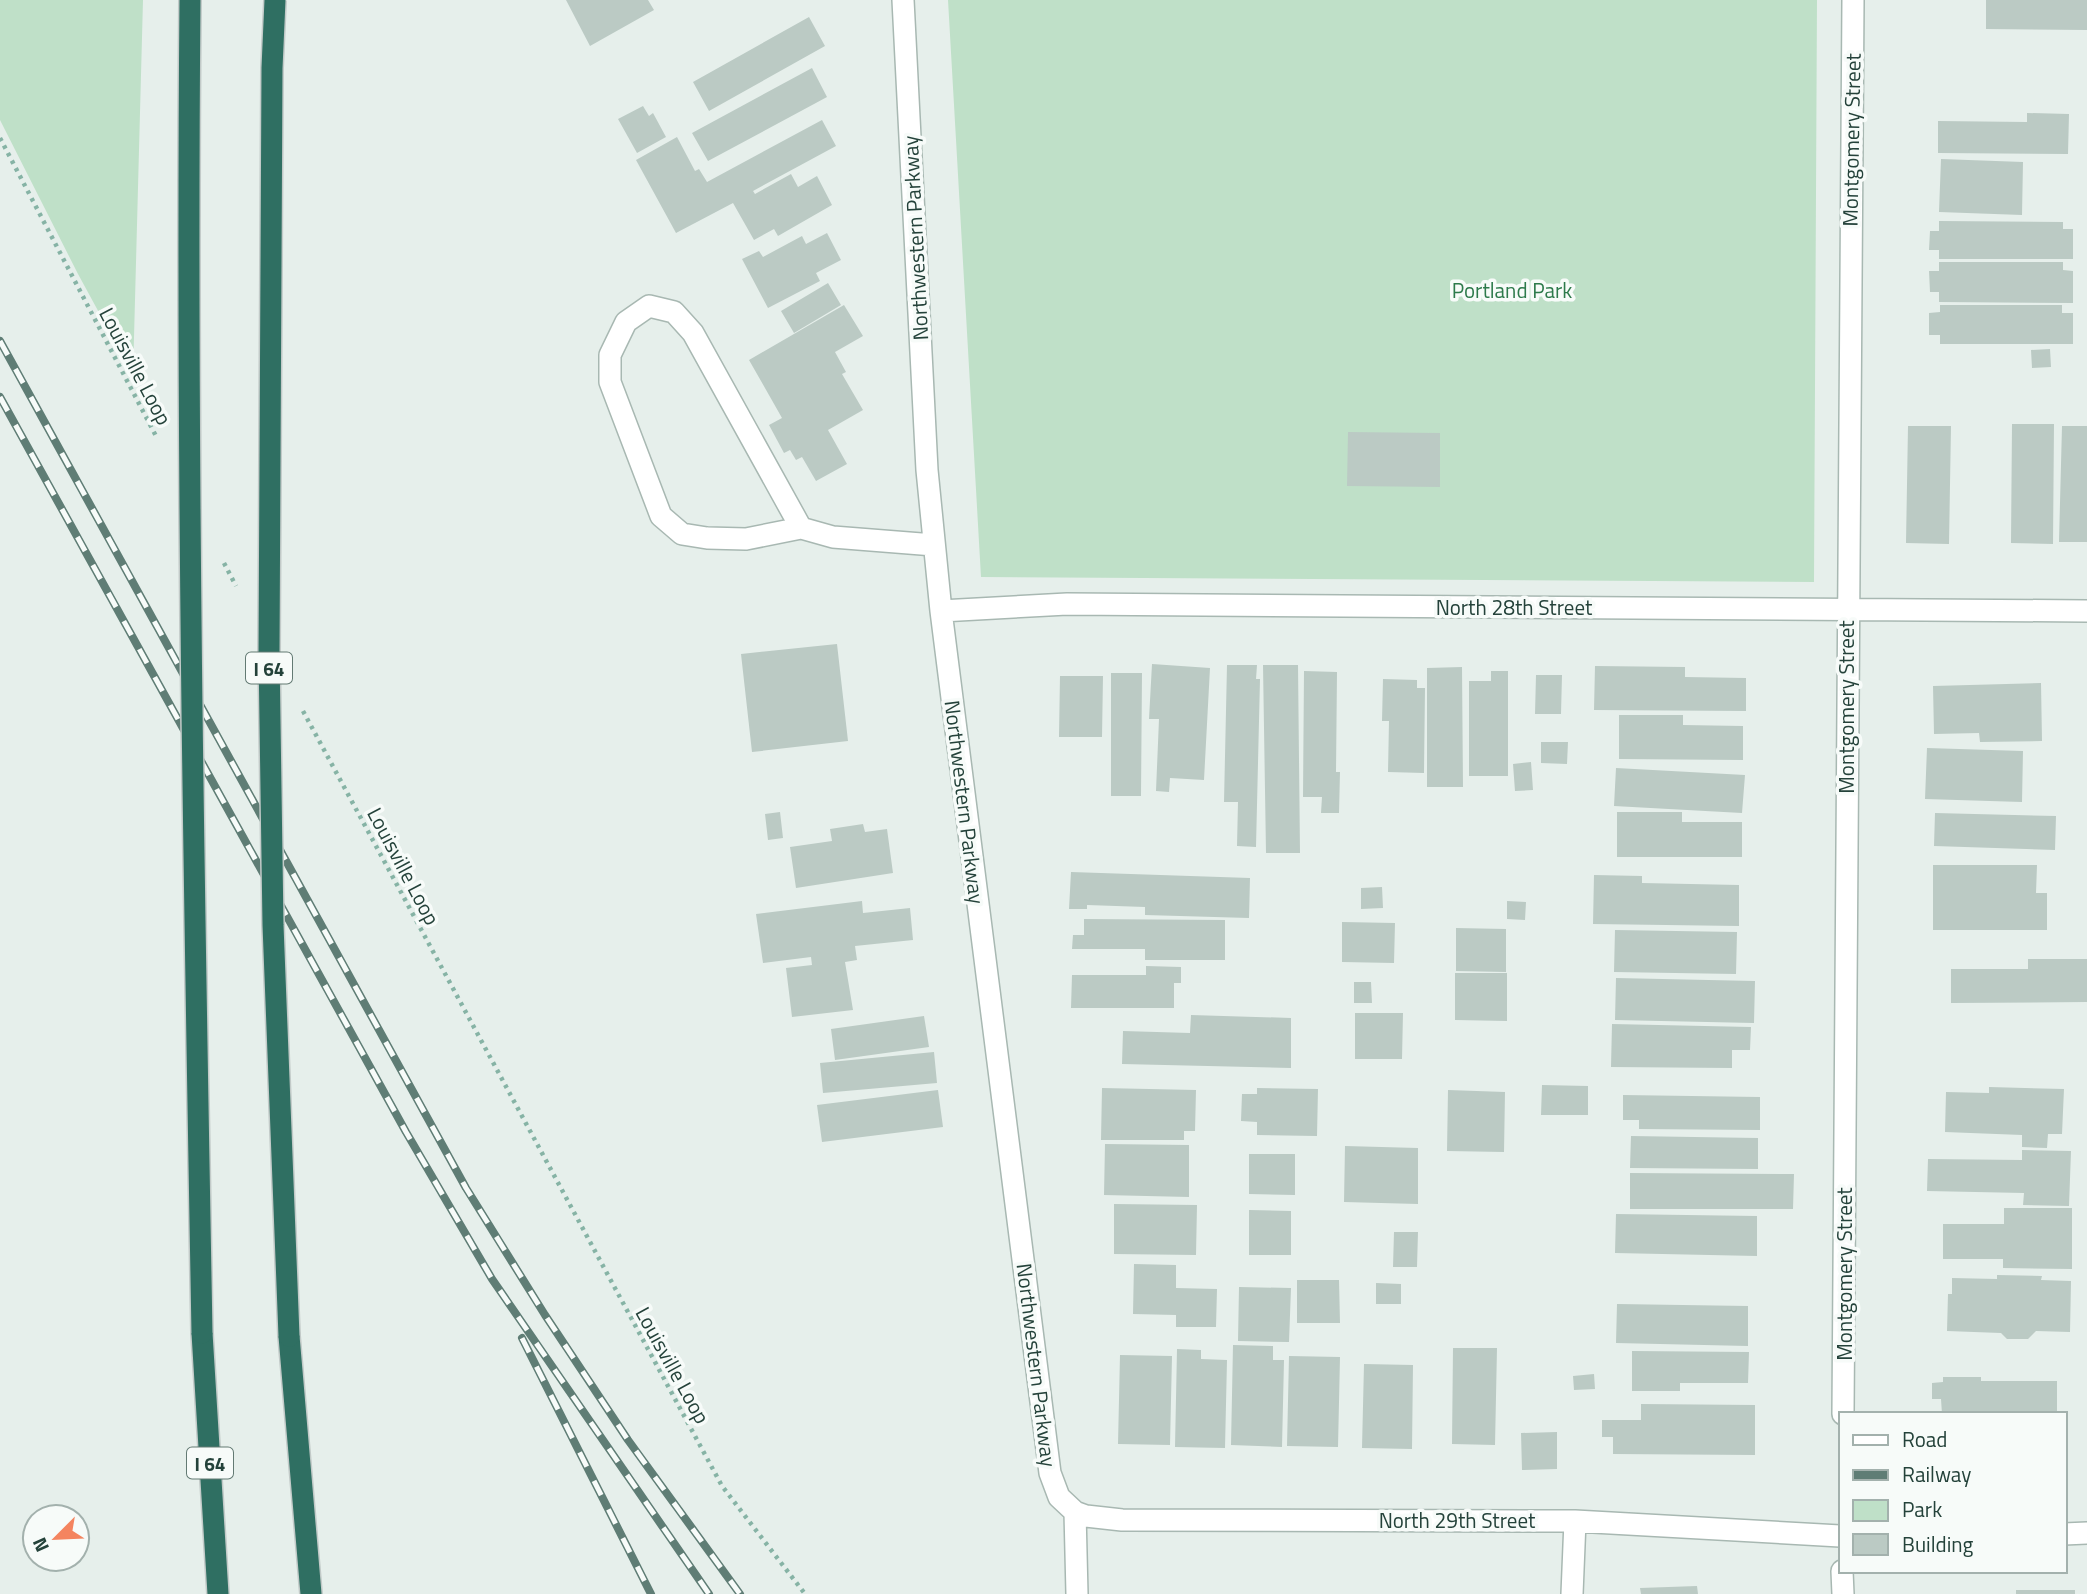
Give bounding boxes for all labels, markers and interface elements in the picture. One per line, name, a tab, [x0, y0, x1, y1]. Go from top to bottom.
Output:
street label: Montgomery Street	[1833, 52, 1869, 227]
street label: Northwestern Parkway	[894, 135, 936, 341]
park label: Portland Park	[1452, 274, 1572, 306]
street label: Louisville Loop	[92, 301, 180, 431]
street label: North 28th Street	[1436, 591, 1593, 623]
street label: Montgomery Street	[1830, 620, 1862, 794]
road number: I 64	[246, 652, 292, 684]
street label: Northwestern Parkway	[937, 698, 993, 906]
street label: Louisville Loop	[360, 801, 448, 931]
street label: Montgomery Street	[1828, 1187, 1860, 1361]
street label: Northwestern Parkway	[1009, 1261, 1065, 1469]
street label: Louisville Loop	[628, 1301, 718, 1429]
legend	[1839, 1412, 2066, 1573]
text: Road	[1902, 1423, 1947, 1455]
road number: I 64	[187, 1448, 233, 1478]
text: Railway	[1902, 1458, 1971, 1490]
text: Park	[1902, 1493, 1942, 1525]
north arrow	[21, 1503, 91, 1573]
street label: North 29th Street	[1379, 1504, 1536, 1536]
text: Building	[1902, 1528, 1974, 1560]
text: N	[24, 1533, 56, 1557]

